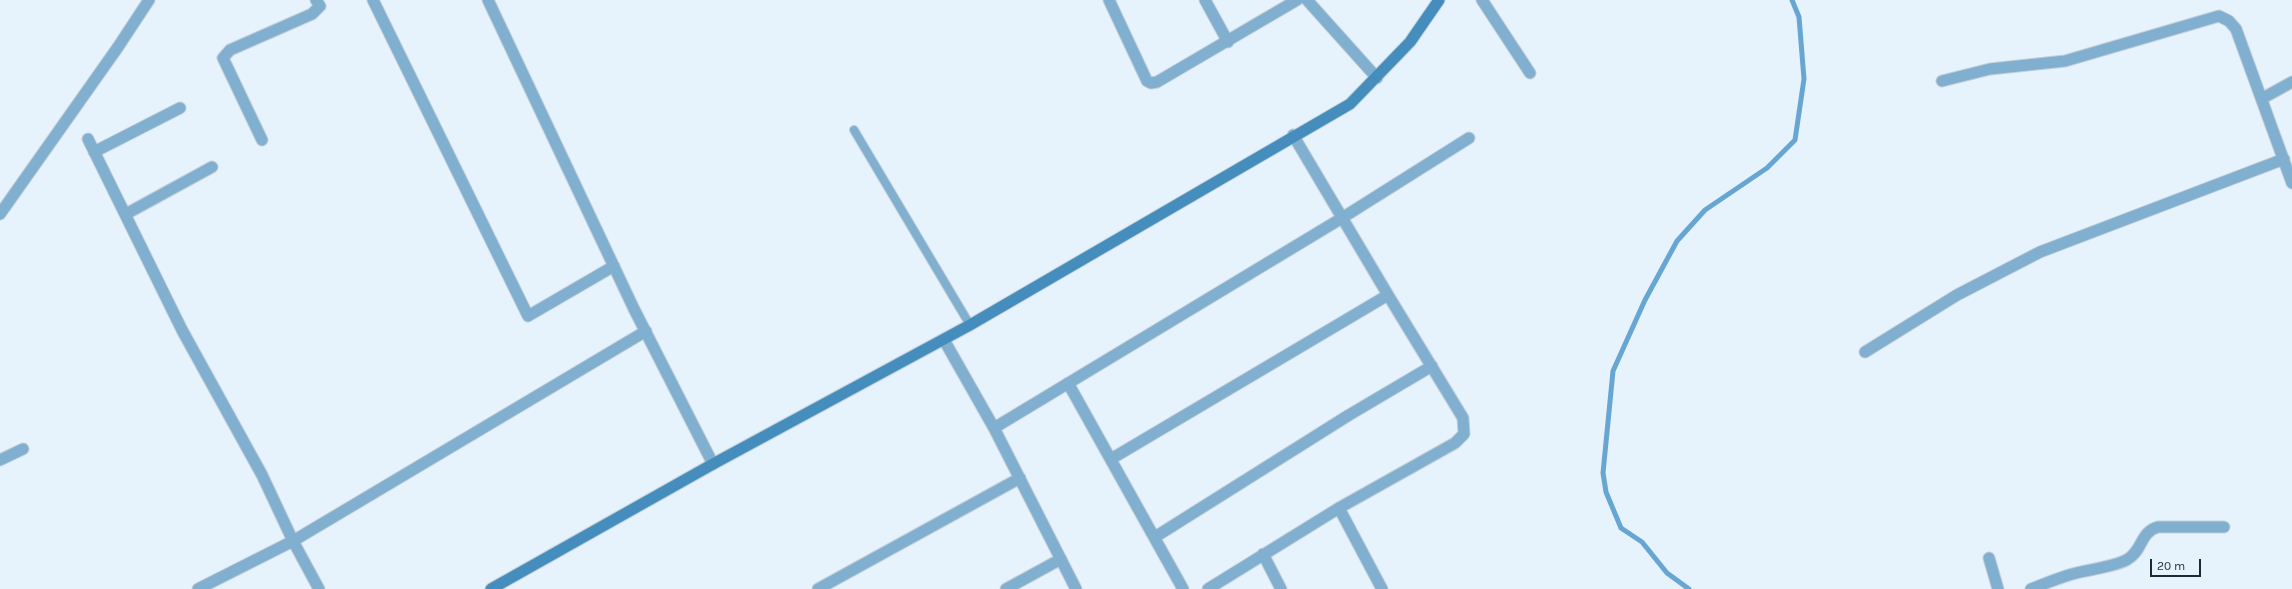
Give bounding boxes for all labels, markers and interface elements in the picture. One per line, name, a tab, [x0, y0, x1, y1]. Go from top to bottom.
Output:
scale bar	[2152, 551, 2203, 577]
text: 20 m	[2157, 559, 2185, 573]

